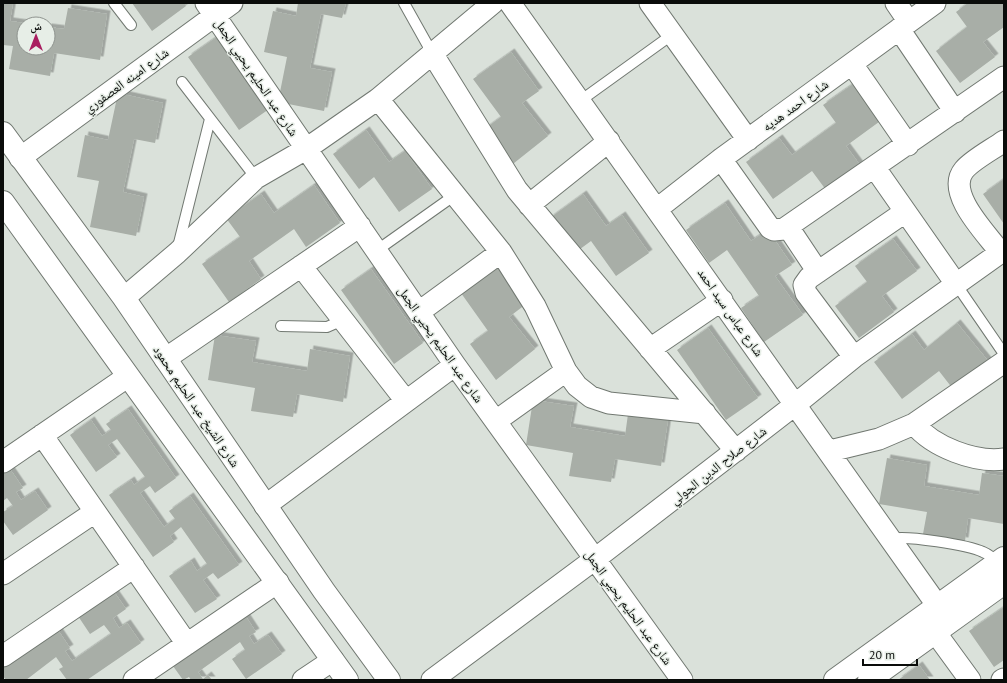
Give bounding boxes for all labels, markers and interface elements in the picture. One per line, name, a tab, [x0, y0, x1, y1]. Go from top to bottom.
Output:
street label: شارع عبد الحليم يحيي الجمل	[209, 15, 302, 141]
north arrow	[16, 16, 56, 56]
text: ش	[30, 19, 42, 34]
street label: شارع امينه العصفوري	[81, 44, 173, 119]
street label: شارع احمد هديه	[759, 76, 832, 136]
street label: شارع عباس سيد احمد	[693, 265, 767, 360]
street label: شارع عبد الحليم يحيي الجمل	[392, 283, 487, 407]
street label: شارع الشيخ عبد الحليم محمود	[149, 342, 244, 471]
street label: شارع صلاح الدين الجولي	[667, 422, 771, 510]
street label: شارع عبد الحليم يحيي الجمل	[579, 546, 676, 670]
scale bar	[863, 641, 917, 667]
text: 20 m	[869, 647, 895, 662]

